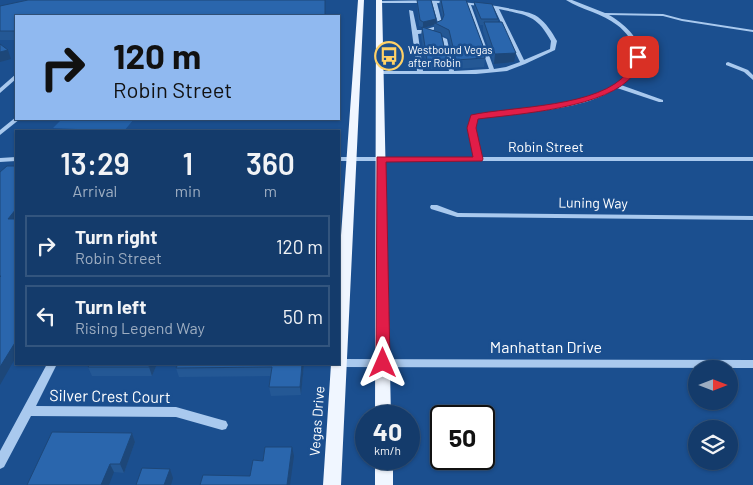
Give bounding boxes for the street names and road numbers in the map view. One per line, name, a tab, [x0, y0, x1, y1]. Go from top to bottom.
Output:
street label: Robin Street	[508, 138, 584, 155]
street label: Luning Way	[558, 193, 628, 212]
street label: Manhattan Drive	[490, 337, 602, 356]
street label: Silver Crest Court	[49, 385, 171, 406]
street label: Vegas Drive	[306, 385, 327, 457]

